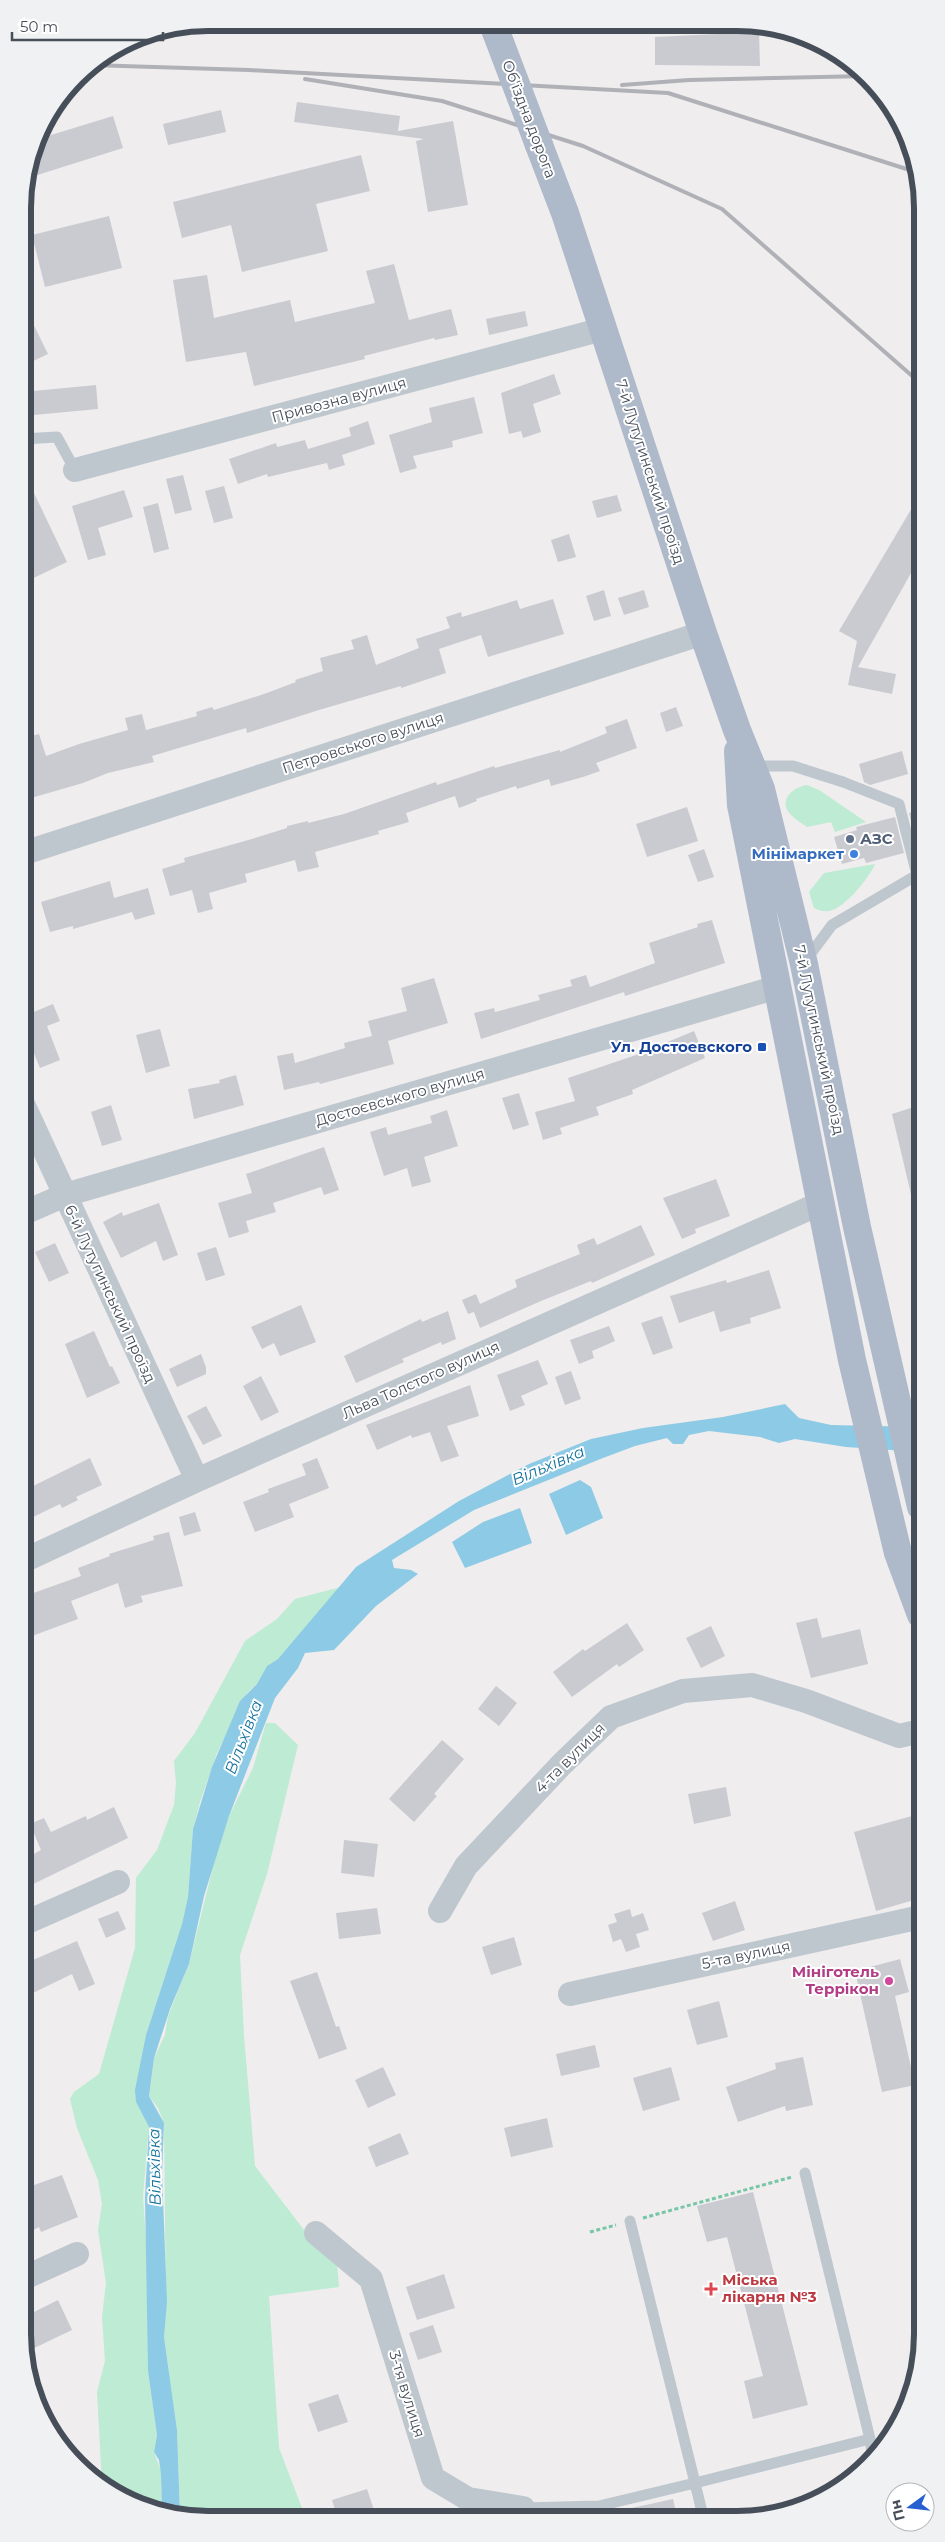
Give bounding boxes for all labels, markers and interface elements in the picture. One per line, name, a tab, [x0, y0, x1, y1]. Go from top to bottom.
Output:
scale bar	[12, 10, 164, 42]
text: 50 m	[20, 17, 58, 36]
street label: Об'їздна дорога	[498, 57, 561, 181]
street label: Привозна вулиця	[269, 372, 408, 427]
street label: 7-й Лутугинський проїзд	[612, 377, 689, 567]
street label: Петровського вулиця	[280, 707, 446, 778]
place label: АЗС	[860, 829, 893, 848]
marker: АЗС	[844, 833, 856, 845]
place label: Мінімаркет	[752, 844, 844, 863]
marker: Мінімаркет	[848, 848, 860, 860]
street label: 7-й Лутугинський проїзд	[790, 943, 849, 1137]
place label: Ул. Достоевского	[611, 1037, 752, 1056]
marker: Ул. Достоевского	[756, 1041, 768, 1053]
street label: Достоєвського вулиця	[313, 1063, 487, 1130]
street label: 6-й Лутугинський проїзд	[61, 1202, 160, 1386]
street label: Льва Толстого вулиця	[339, 1336, 502, 1423]
water label: Вільхівка	[509, 1442, 588, 1489]
water label: Вільхівка	[221, 1698, 266, 1777]
street label: 4-та вулиця	[531, 1719, 609, 1797]
street label: 5-та вулиця	[700, 1936, 792, 1973]
place label: Мініготель Террікон	[792, 1962, 879, 1998]
marker: Мініготель Террікон	[883, 1975, 895, 1987]
water label: Вільхівка	[144, 2128, 165, 2206]
place label: Міська лікарня №3	[722, 2270, 817, 2306]
marker: Міська лікарня №3	[704, 2282, 718, 2296]
street label: 3-тя вулиця	[385, 2348, 430, 2440]
north arrow	[885, 2482, 935, 2532]
text: Пн	[886, 2498, 909, 2523]

